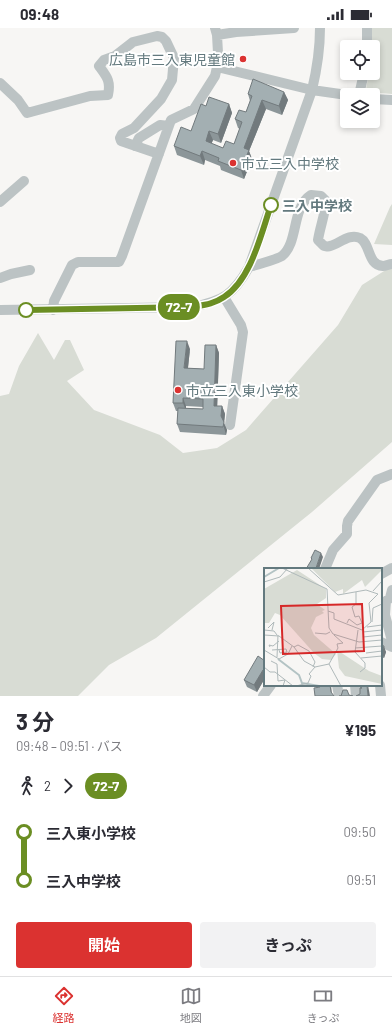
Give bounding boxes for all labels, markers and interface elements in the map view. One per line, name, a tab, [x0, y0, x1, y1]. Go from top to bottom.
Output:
text: 09:48	[20, 5, 59, 23]
map controls	[340, 40, 380, 128]
button: locate	[340, 40, 380, 80]
place label: 広島市三入東児童館	[109, 51, 235, 68]
marker: 広島市三入東児童館	[238, 54, 248, 64]
button: layers	[340, 88, 380, 128]
place label: 市立三入中学校	[241, 155, 339, 172]
marker: 市立三入中学校	[228, 158, 238, 168]
marker: 三入中学校	[263, 197, 279, 213]
place label: 三入中学校	[282, 197, 352, 214]
line badge: 72-7	[151, 294, 207, 320]
text: 72-7	[166, 298, 192, 315]
unlabelled marker	[18, 302, 34, 318]
place label: 市立三入東小学校	[186, 382, 298, 399]
marker: 市立三入東小学校	[173, 385, 183, 395]
inset map	[264, 568, 382, 686]
text: 3 分	[16, 708, 54, 734]
text: ¥195	[344, 721, 376, 739]
text: 09:48 – 09:51 · バス	[16, 738, 123, 754]
icon: walk	[16, 775, 38, 797]
icon: forward	[57, 775, 79, 797]
text: 72-7	[93, 777, 119, 794]
text: 2	[44, 778, 51, 794]
text: 三入東小学校	[46, 824, 136, 842]
text: 09:50	[343, 824, 376, 840]
text: 三入中学校	[46, 872, 121, 890]
text: 09:51	[347, 872, 376, 888]
button: 開始	[16, 922, 192, 968]
button: きっぷ	[200, 922, 376, 968]
tab: 経路	[53, 985, 75, 1025]
tab: 地図	[180, 985, 202, 1025]
tab: きっぷ	[307, 985, 339, 1025]

